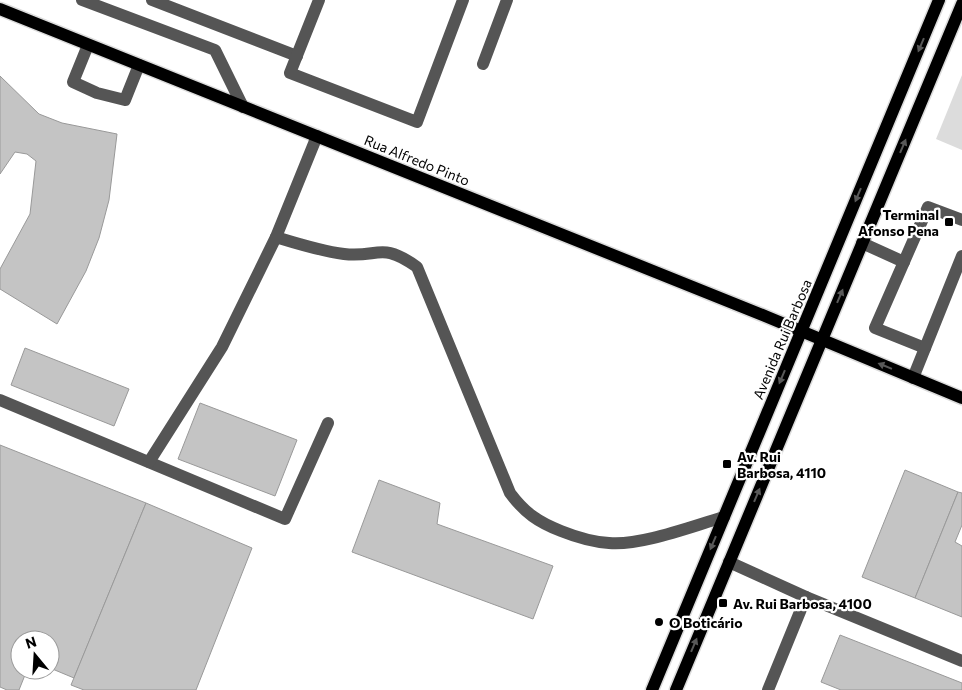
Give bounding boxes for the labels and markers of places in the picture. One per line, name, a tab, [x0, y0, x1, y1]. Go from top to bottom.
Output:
place label: Terminal Afonso Pena	[858, 206, 939, 239]
marker: Terminal Afonso Pena	[943, 216, 955, 228]
place label: Av. Rui Barbosa, 4110	[737, 448, 826, 481]
marker: Av. Rui Barbosa, 4110	[721, 458, 733, 470]
place label: Av. Rui Barbosa, 4100	[733, 595, 872, 612]
marker: Av. Rui Barbosa, 4100	[717, 597, 729, 609]
place label: O Boticário	[669, 614, 743, 631]
marker: O Boticário	[653, 616, 665, 628]

